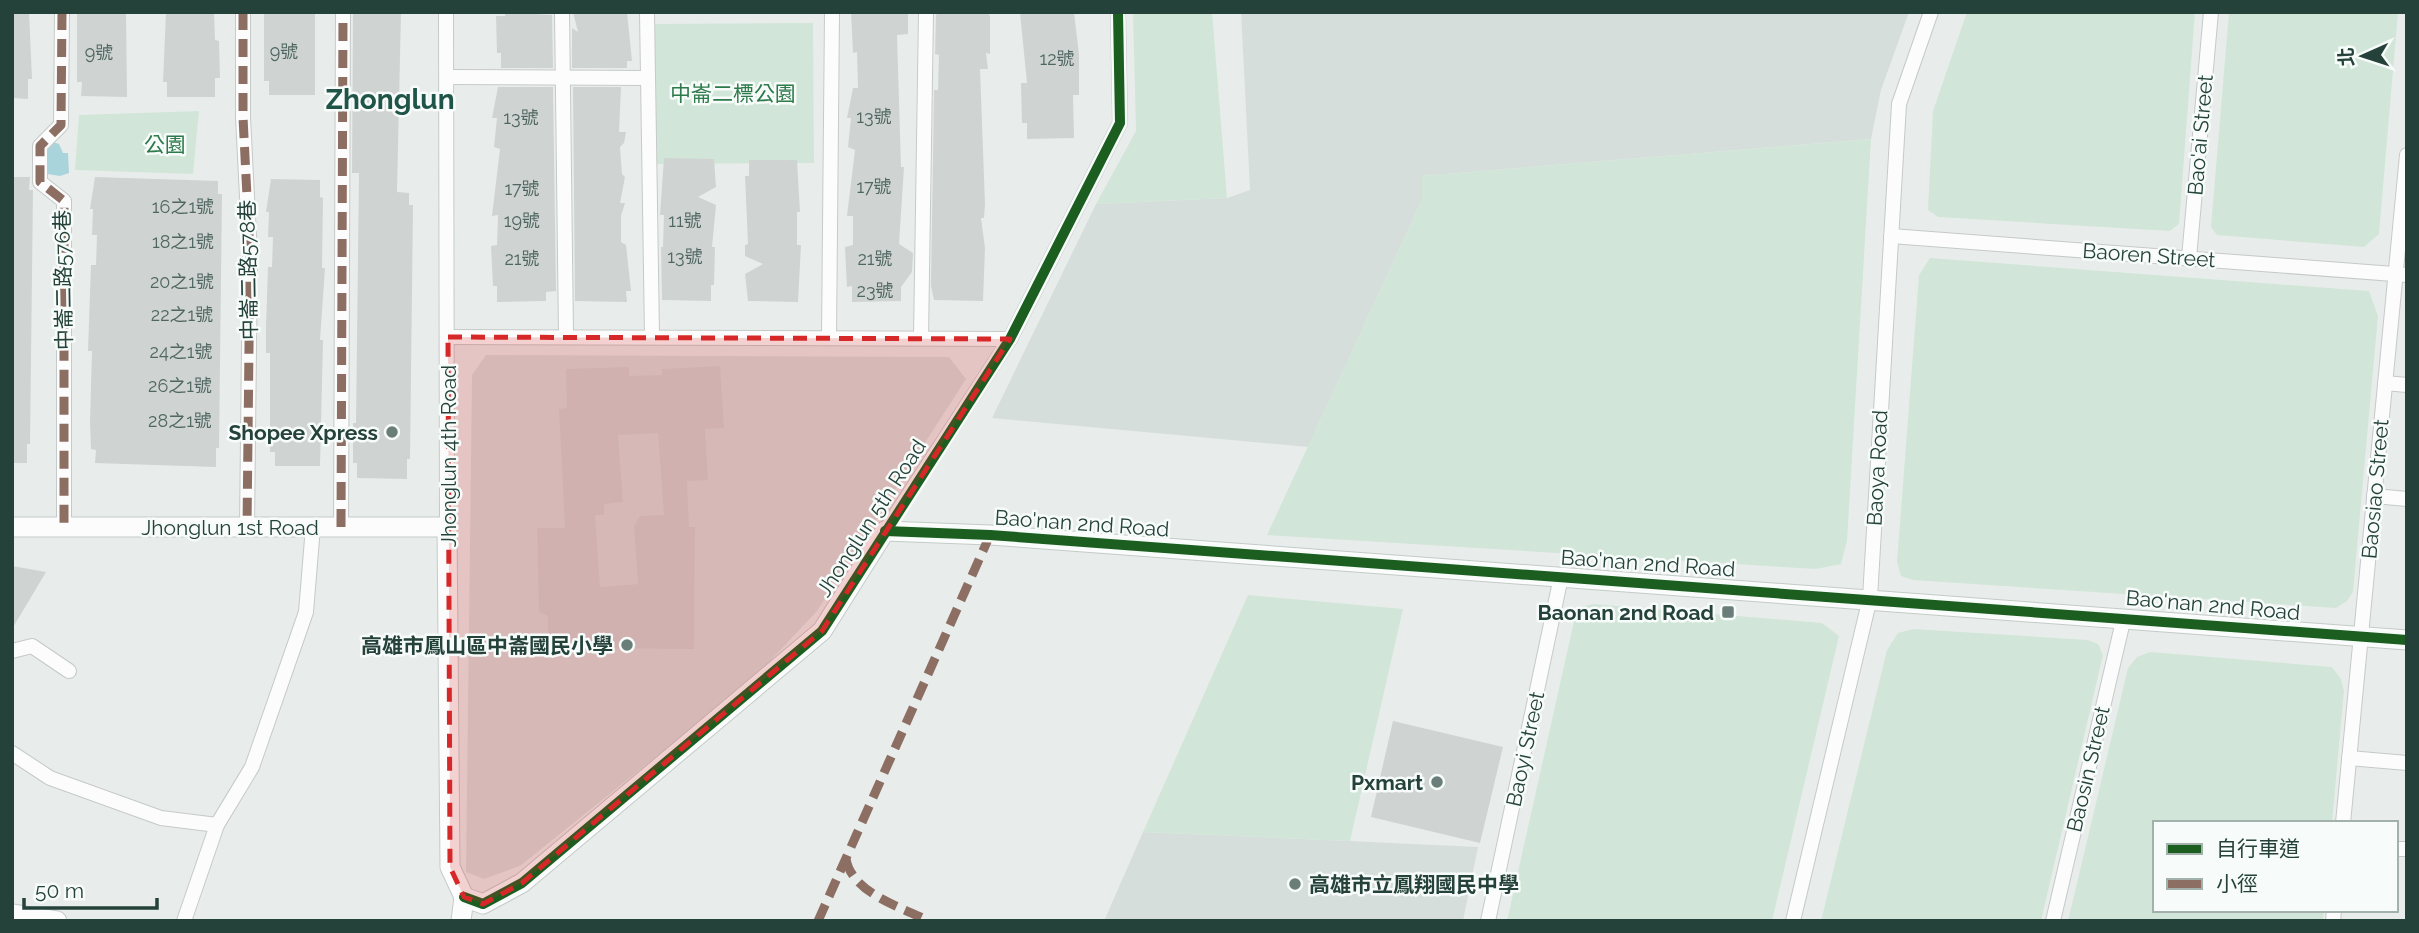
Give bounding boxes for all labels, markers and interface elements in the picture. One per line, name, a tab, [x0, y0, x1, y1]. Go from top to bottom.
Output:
north arrow	[2328, 21, 2398, 91]
house number: 9號	[270, 41, 298, 62]
house number: 9號	[85, 42, 113, 63]
text: 北	[2335, 47, 2358, 67]
house number: 12號	[1039, 48, 1075, 69]
street label: Bao'ai Street	[2182, 74, 2218, 196]
park label: 中崙二標公園	[670, 81, 796, 106]
district label: Zhonglun	[325, 83, 455, 116]
house number: 13號	[856, 106, 892, 127]
house number: 13號	[503, 107, 539, 128]
park label: 公園	[144, 132, 186, 157]
house number: 17號	[856, 176, 892, 197]
house number: 17號	[504, 178, 540, 199]
house number: 16之1號	[152, 196, 214, 217]
street label: 中崙二路578巷	[234, 200, 262, 340]
street label: 中崙二路576巷	[49, 210, 77, 350]
house number: 19號	[504, 210, 540, 231]
house number: 11號	[668, 210, 702, 231]
house number: 18之1號	[152, 231, 214, 252]
street label: Baoren Street	[2082, 238, 2216, 272]
house number: 13號	[667, 246, 703, 267]
house number: 21號	[504, 248, 540, 269]
house number: 21號	[857, 248, 893, 269]
house number: 20之1號	[150, 271, 214, 292]
house number: 23號	[857, 280, 894, 301]
house number: 22之1號	[151, 304, 213, 325]
house number: 24之1號	[150, 341, 212, 362]
street label: Jhonglun 4th Road	[436, 365, 461, 547]
house number: 26之1號	[148, 375, 212, 396]
house number: 28之1號	[148, 410, 212, 431]
street label: Baoya Road	[1861, 410, 1893, 526]
street label: Baosiao Street	[2356, 418, 2394, 560]
place label: Shopee Xpress	[228, 420, 378, 445]
marker: Shopee Xpress	[384, 424, 400, 440]
street label: Jhonglun 5th Road	[811, 435, 931, 601]
street label: Bao'nan 2nd Road	[994, 504, 1170, 542]
street label: Jhonglun 1st Road	[141, 515, 319, 540]
street label: Bao'nan 2nd Road	[1560, 544, 1736, 582]
street label: Bao'nan 2nd Road	[2125, 585, 2301, 625]
place label: Baonan 2nd Road	[1537, 600, 1714, 625]
marker: Baonan 2nd Road	[1720, 604, 1736, 620]
place label: 高雄市鳳山區中崙國民小學	[361, 633, 613, 658]
marker: 高雄市鳳山區中崙國民小學	[619, 637, 635, 653]
street label: Baoyi Street	[1501, 689, 1549, 809]
street label: Baosin Street	[2061, 704, 2115, 834]
place label: Pxmart	[1351, 770, 1423, 795]
marker: Pxmart	[1429, 774, 1445, 790]
legend	[2153, 821, 2398, 912]
text: 自行車道	[2216, 836, 2300, 861]
scale bar	[24, 866, 158, 910]
text: 小徑	[2216, 871, 2258, 896]
place label: 高雄市立鳳翔國民中學	[1309, 872, 1519, 897]
marker: 高雄市立鳳翔國民中學	[1287, 876, 1303, 892]
text: 50 m	[35, 878, 84, 903]

